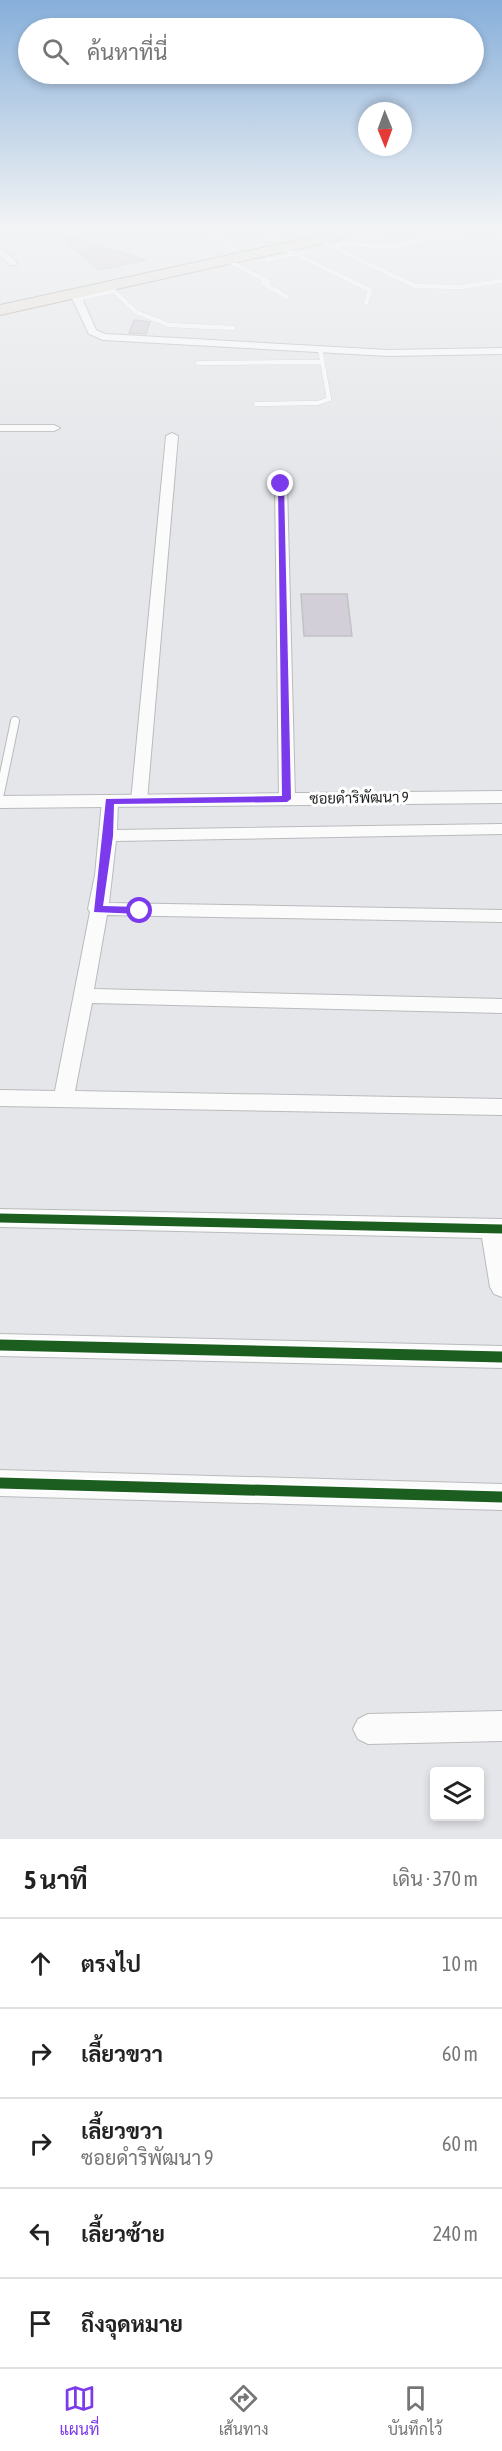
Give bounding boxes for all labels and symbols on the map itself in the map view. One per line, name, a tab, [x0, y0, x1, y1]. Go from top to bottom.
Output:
north arrow	[358, 102, 412, 156]
route end	[267, 470, 293, 496]
street label: ซอยดำริพัฒนา 9	[309, 788, 409, 807]
route start	[126, 897, 152, 923]

